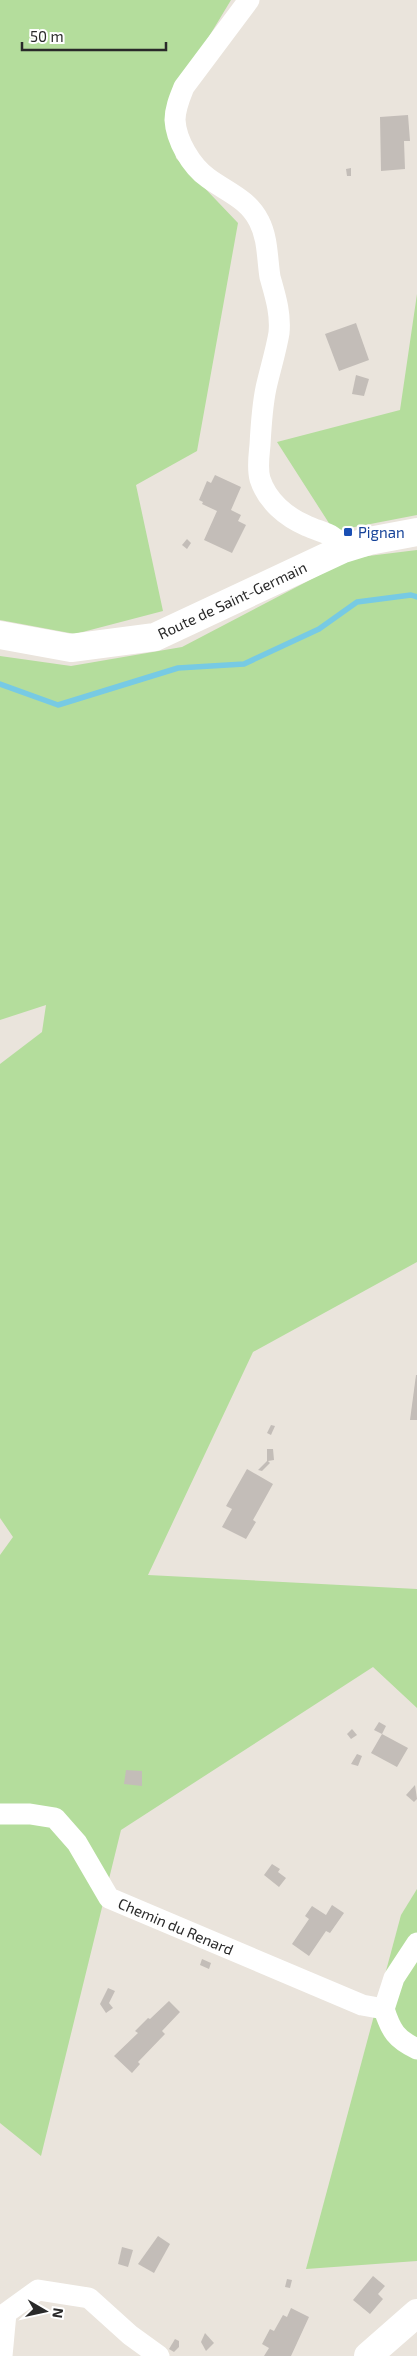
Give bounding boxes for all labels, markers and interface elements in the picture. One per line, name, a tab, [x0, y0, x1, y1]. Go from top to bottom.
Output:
scale bar	[22, 20, 166, 52]
text: 50 m	[30, 27, 64, 45]
place label: Pignan	[358, 523, 405, 541]
marker: Pignan	[342, 526, 354, 538]
street label: Route de Saint-Germain	[155, 558, 309, 642]
street label: Chemin du Renard	[116, 1894, 236, 1958]
north arrow	[20, 2286, 70, 2336]
text: N	[49, 2307, 68, 2319]

